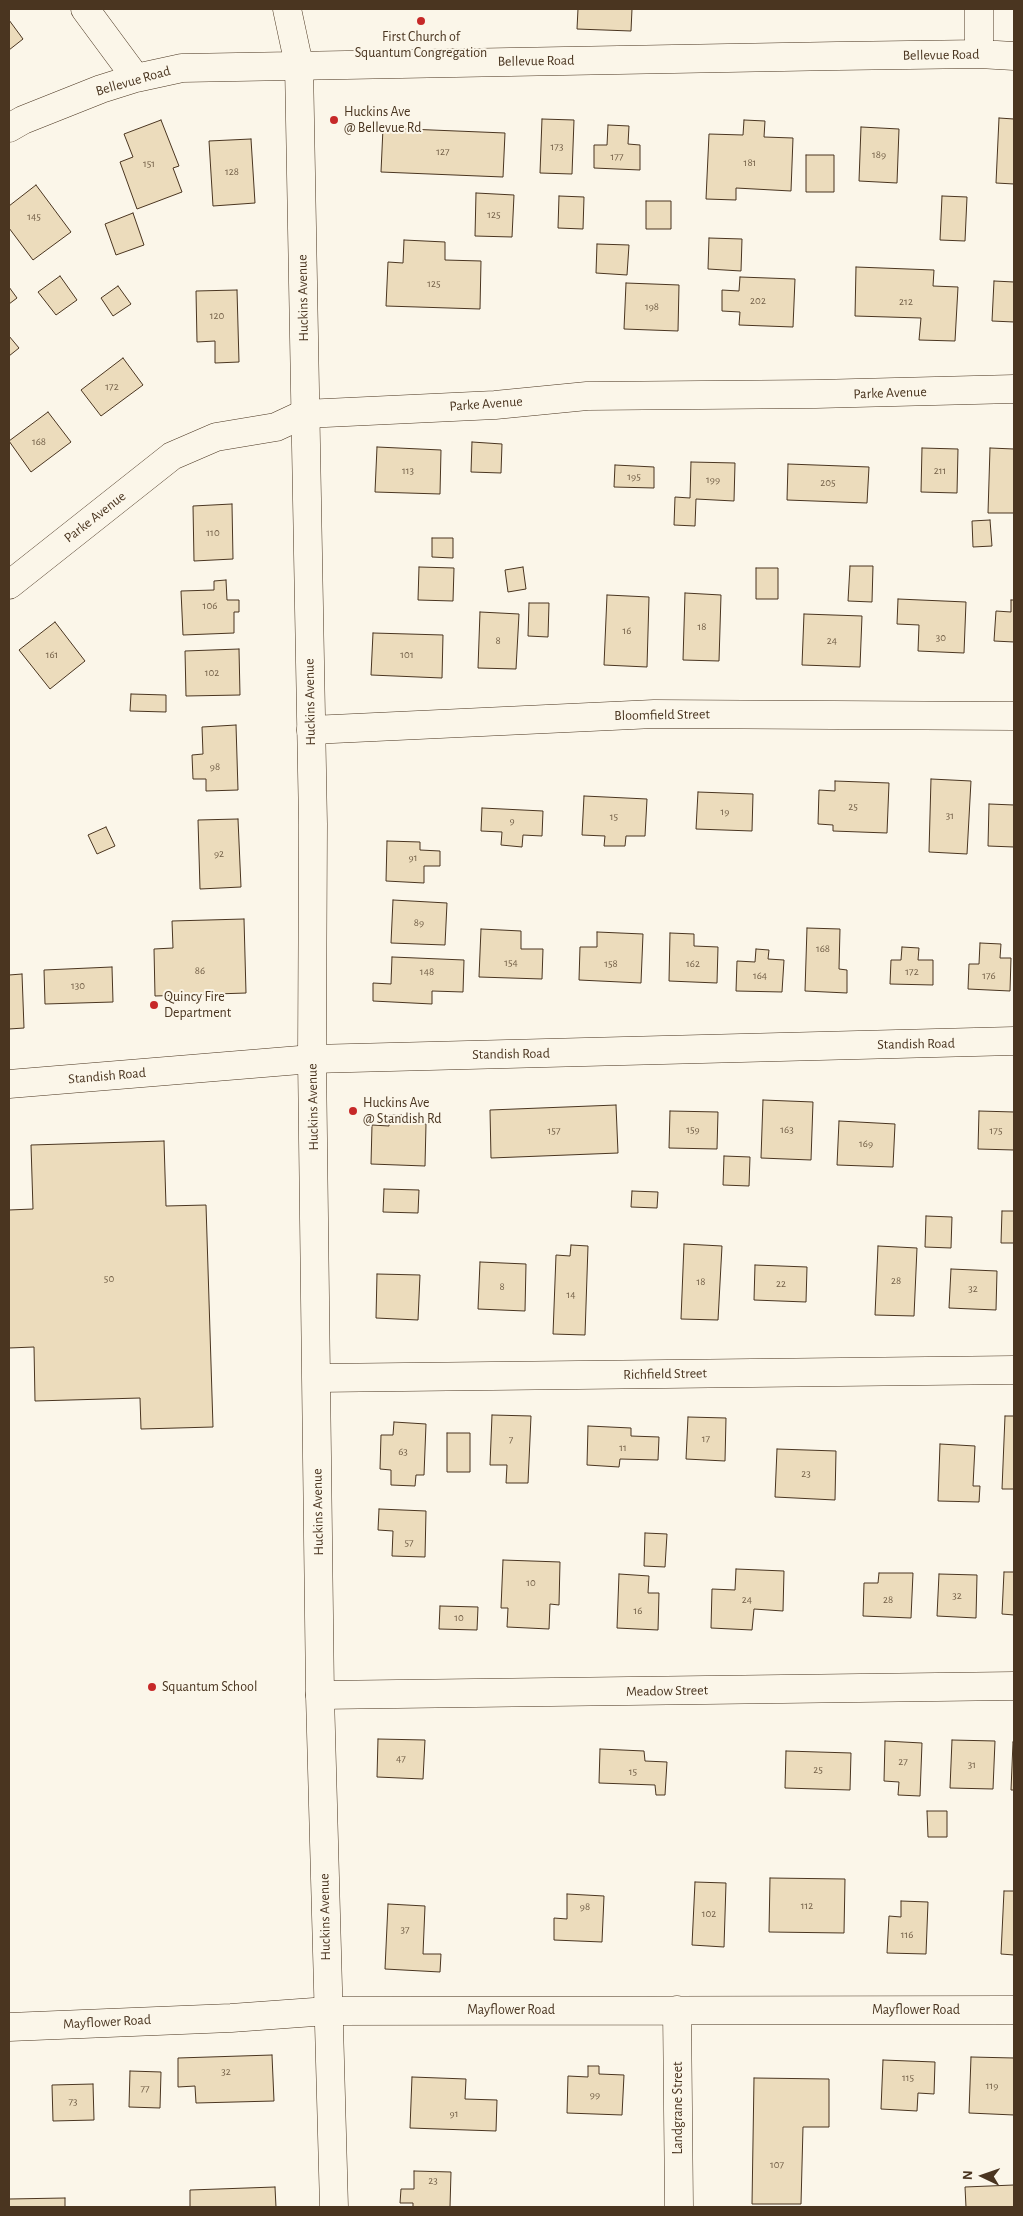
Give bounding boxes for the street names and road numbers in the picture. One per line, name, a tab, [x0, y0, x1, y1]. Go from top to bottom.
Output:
street label: Bellevue Road	[902, 46, 980, 64]
street label: Bellevue Road	[497, 52, 575, 70]
street label: Bellevue Road	[94, 62, 172, 100]
street label: Huckins Avenue	[294, 254, 312, 342]
street label: Parke Avenue	[853, 383, 927, 403]
street label: Parke Avenue	[449, 393, 523, 415]
street label: Parke Avenue	[61, 488, 129, 546]
street label: Huckins Avenue	[301, 658, 319, 746]
street label: Bloomfield Street	[614, 706, 710, 724]
street label: Standish Road	[877, 1035, 955, 1053]
street label: Standish Road	[472, 1045, 550, 1063]
street label: Huckins Avenue	[304, 1063, 322, 1151]
street label: Standish Road	[67, 1064, 147, 1088]
street label: Richfield Street	[623, 1365, 707, 1383]
street label: Huckins Avenue	[309, 1468, 327, 1556]
street label: Meadow Street	[626, 1682, 708, 1700]
street label: Huckins Avenue	[316, 1873, 334, 1961]
street label: Mayflower Road	[467, 2002, 555, 2018]
street label: Mayflower Road	[872, 2002, 960, 2018]
street label: Mayflower Road	[63, 2011, 151, 2033]
street label: Landgrane Street	[670, 2061, 686, 2155]

